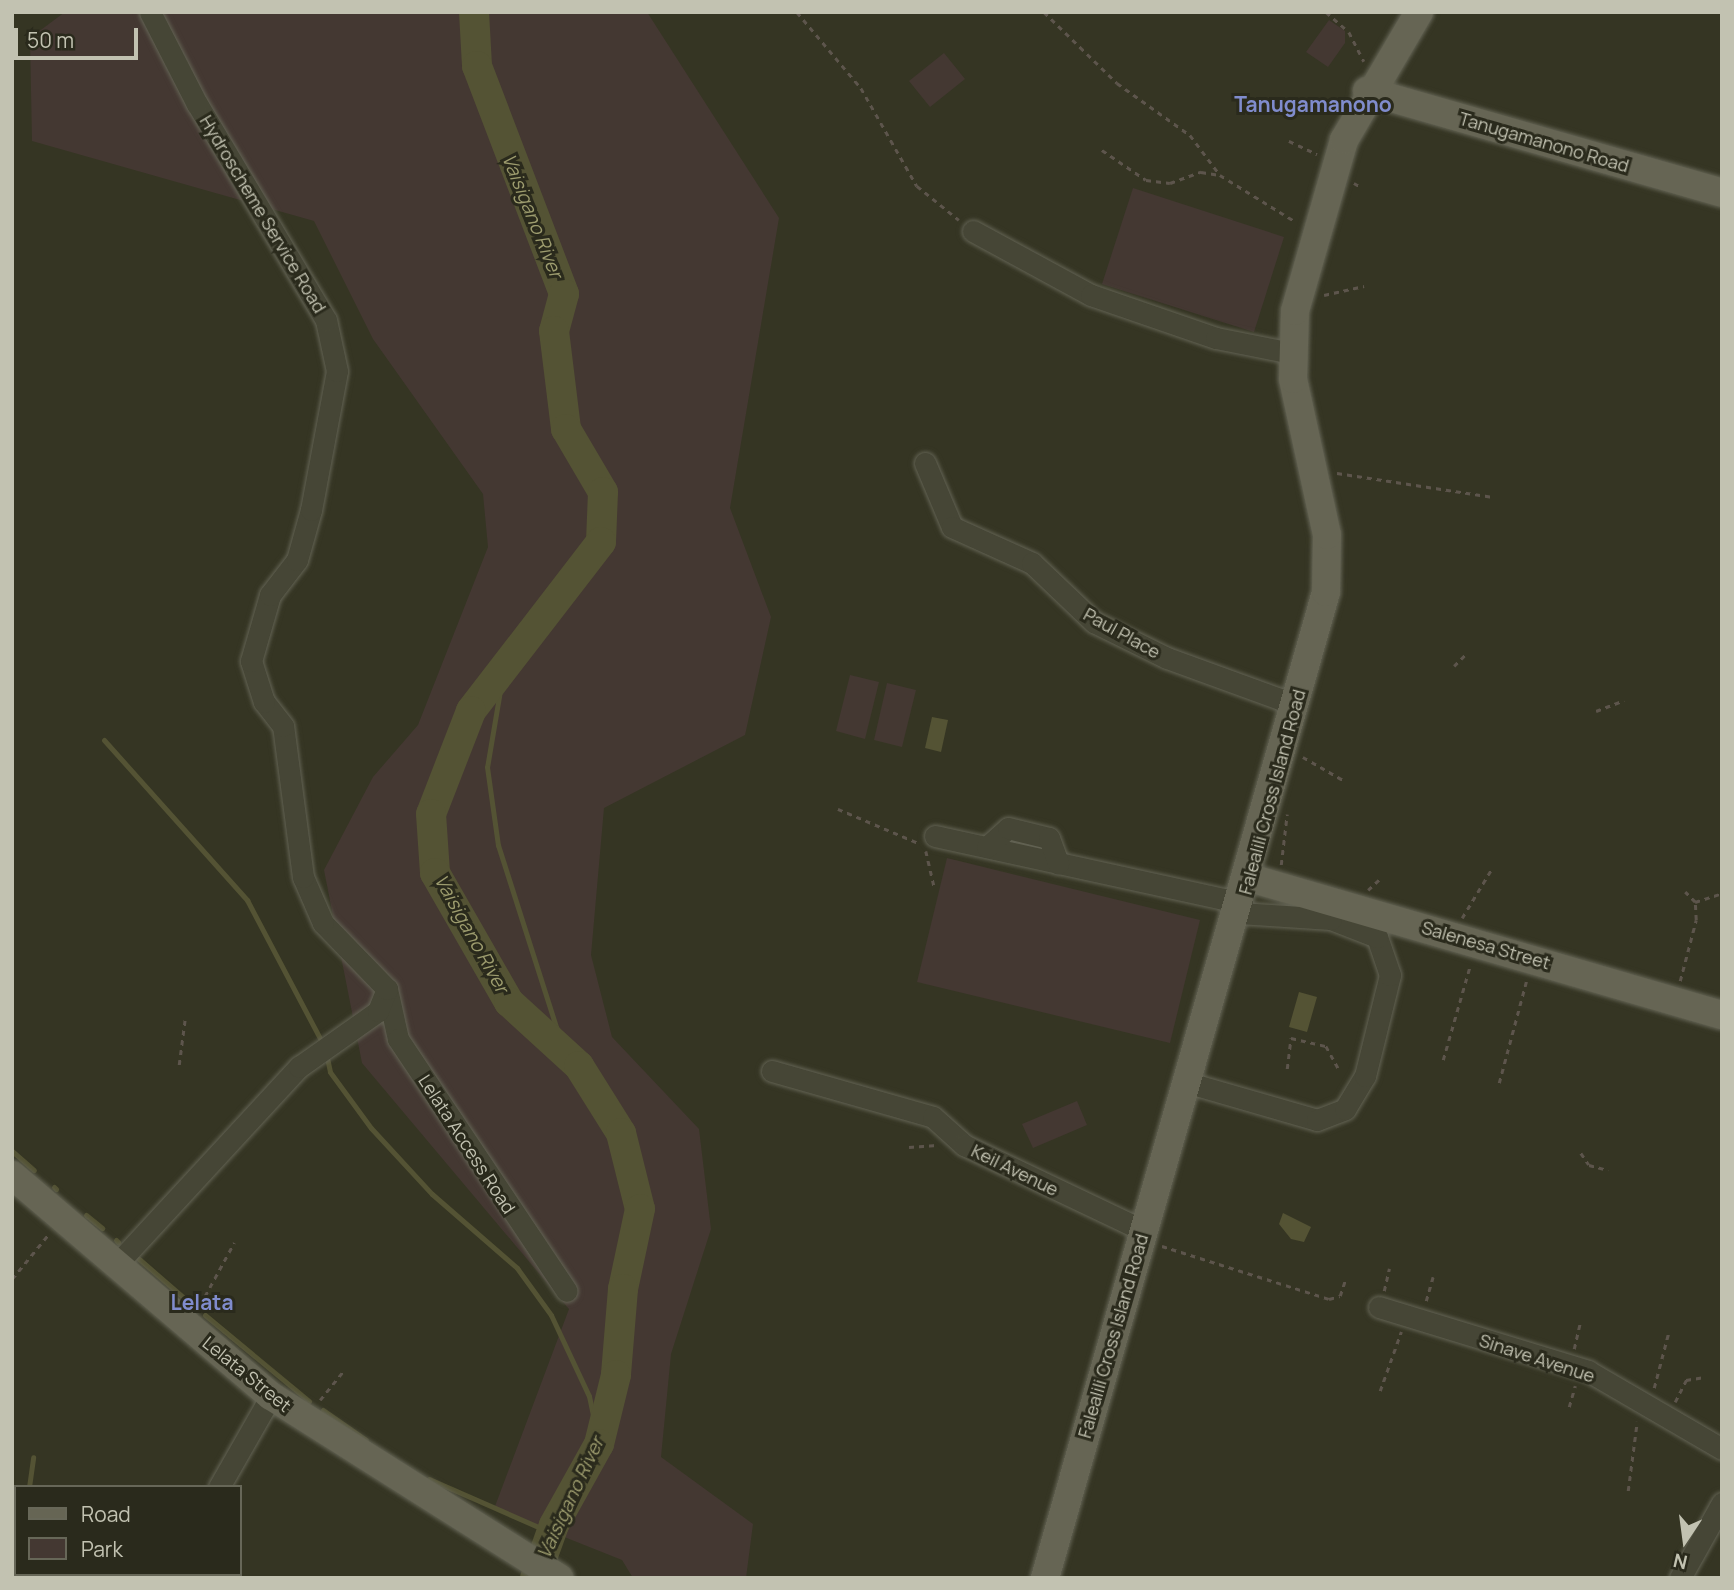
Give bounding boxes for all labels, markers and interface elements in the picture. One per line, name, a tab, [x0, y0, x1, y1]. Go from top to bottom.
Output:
scale bar	[18, 14, 142, 58]
text: 50 m	[27, 26, 74, 54]
district label: Tanugamanono	[1234, 91, 1392, 117]
street label: Tanugamanono Road	[1457, 107, 1631, 177]
street label: Hydroscheme Service Road	[195, 111, 331, 317]
water label: Vaisigano River	[497, 151, 567, 281]
street label: Paul Place	[1080, 603, 1164, 663]
street label: Falealili Cross Island Road	[1234, 687, 1310, 897]
water label: Vaisigano River	[429, 871, 513, 997]
street label: Salenesa Street	[1419, 916, 1553, 974]
street label: Lelata Access Road	[414, 1071, 520, 1217]
street label: Keil Avenue	[968, 1140, 1062, 1200]
street label: Falealili Cross Island Road	[1073, 1231, 1153, 1441]
district label: Lelata	[170, 1289, 234, 1315]
street label: Sinave Avenue	[1477, 1329, 1597, 1387]
street label: Lelata Street	[198, 1332, 296, 1416]
water label: Vaisigano River	[533, 1433, 609, 1563]
legend	[14, 1485, 242, 1576]
text: Road	[81, 1500, 131, 1528]
north arrow	[1650, 1506, 1720, 1576]
text: Park	[81, 1535, 123, 1563]
text: N	[1671, 1547, 1690, 1576]

